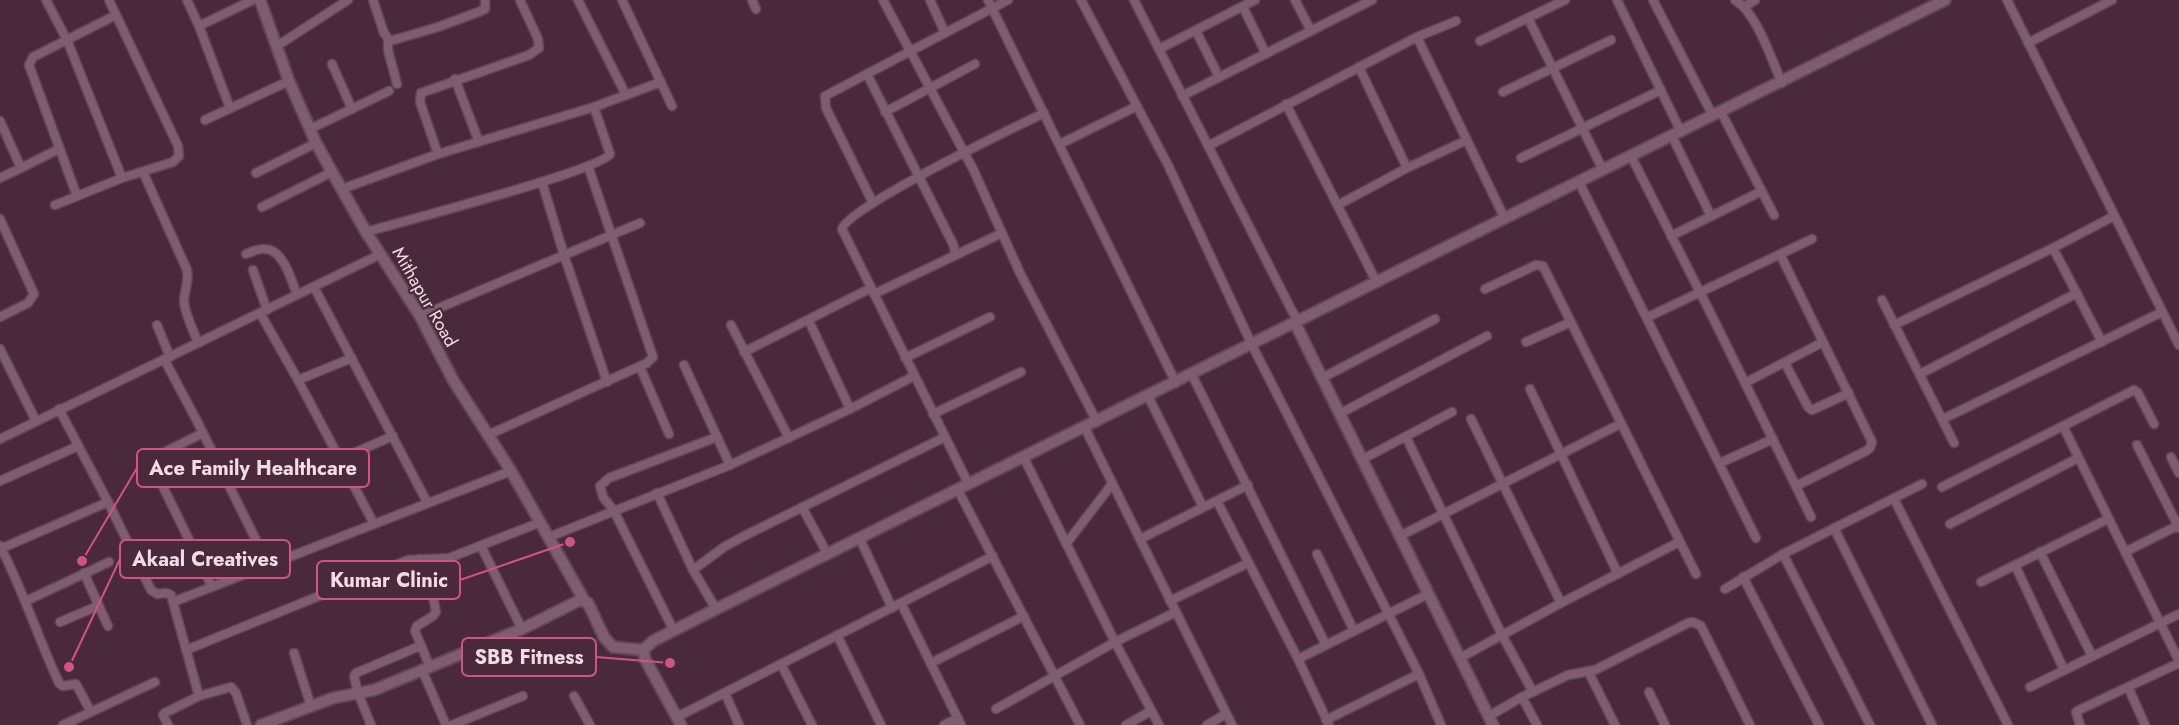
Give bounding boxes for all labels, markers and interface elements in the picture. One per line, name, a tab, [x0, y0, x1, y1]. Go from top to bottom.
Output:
street label: Mithapur Road	[386, 242, 464, 352]
callout: Ace Family Healthcare	[137, 449, 369, 487]
text: Ace Family Healthcare	[148, 454, 357, 483]
callout: Akaal Creatives	[120, 540, 290, 578]
text: Akaal Creatives	[131, 545, 278, 574]
callout: Kumar Clinic	[317, 561, 460, 599]
text: Kumar Clinic	[330, 566, 448, 595]
callout: SBB Fitness	[462, 638, 596, 676]
text: SBB Fitness	[474, 643, 584, 672]

